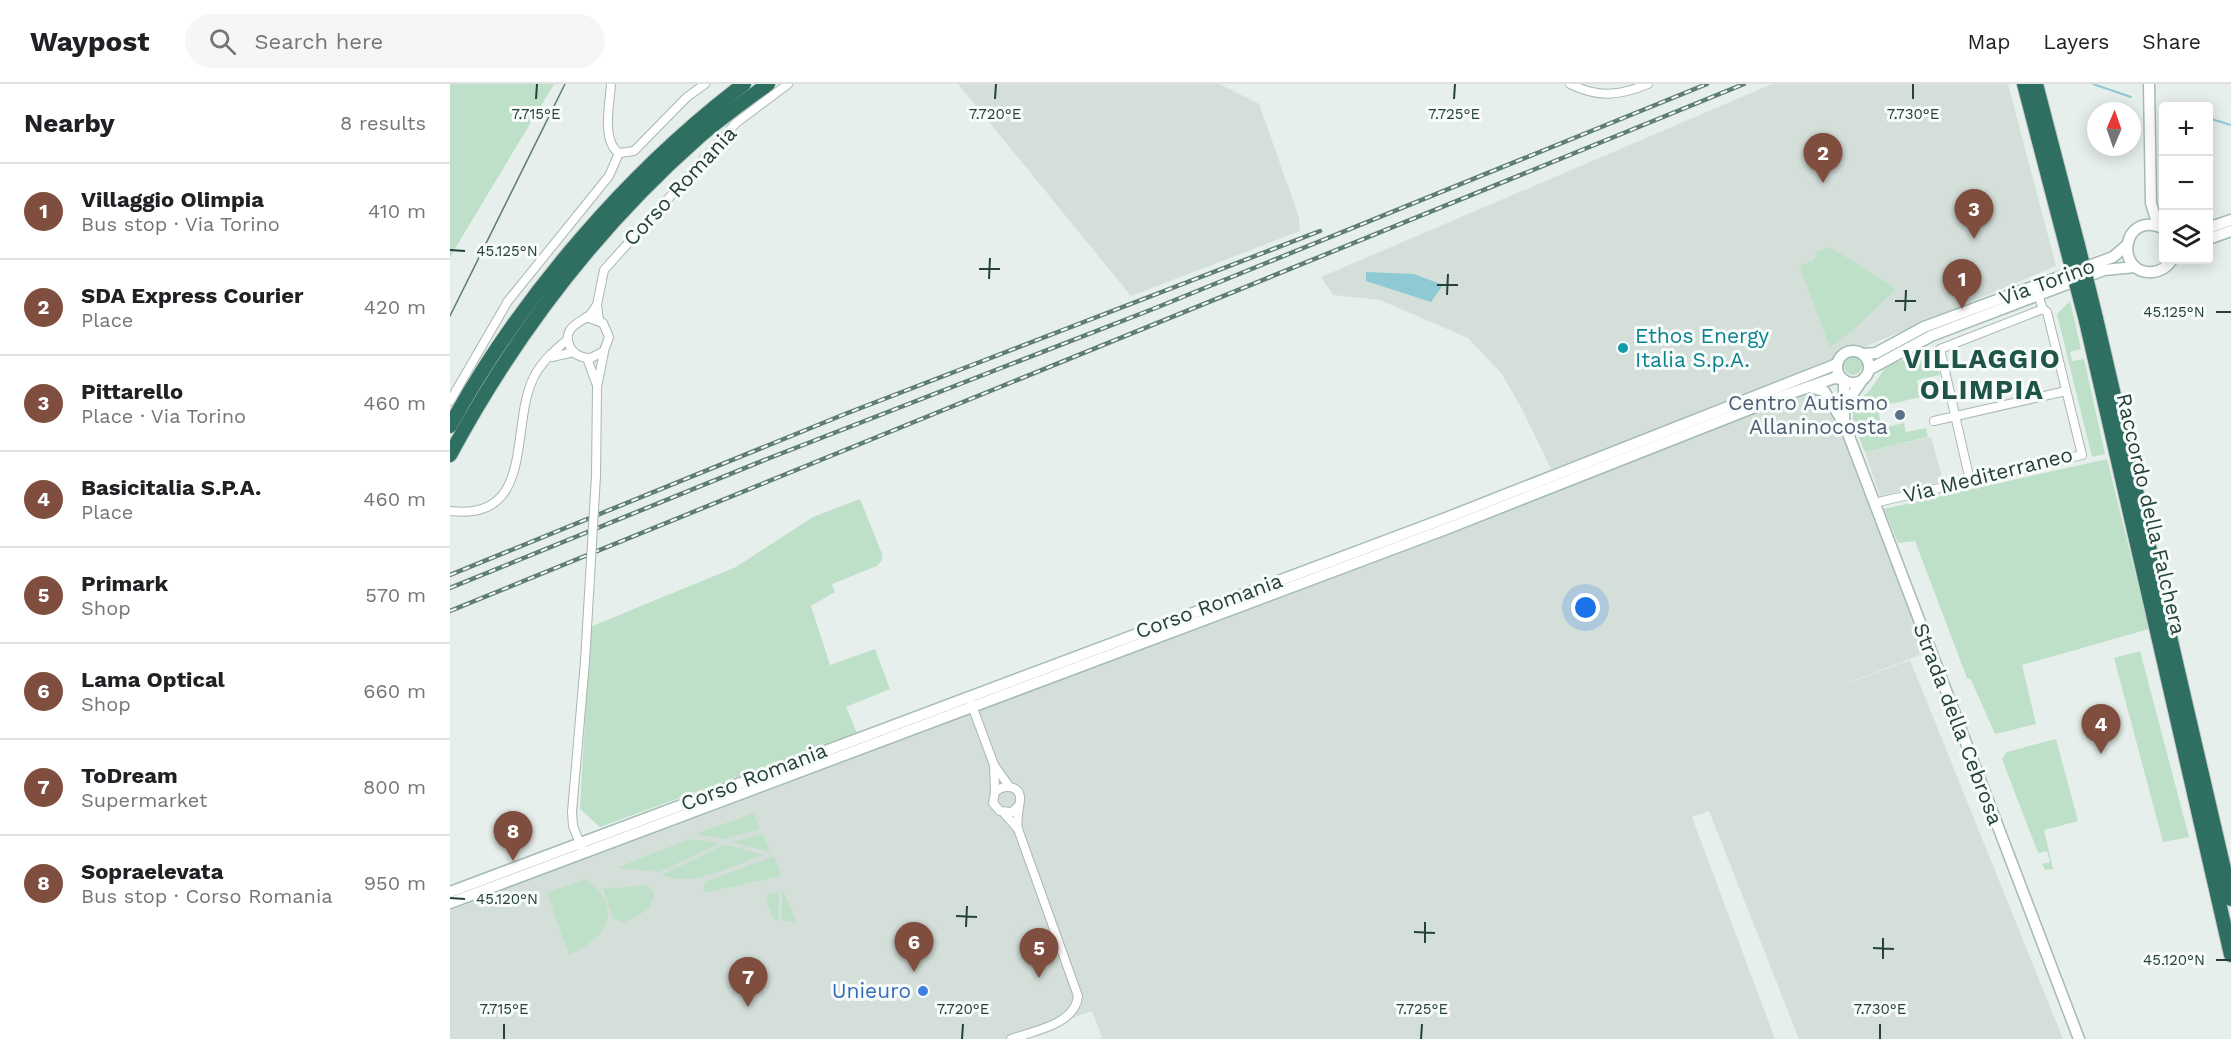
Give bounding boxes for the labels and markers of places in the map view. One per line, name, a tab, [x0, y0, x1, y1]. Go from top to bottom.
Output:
pin: 2	[1804, 134, 1842, 183]
pin: 3	[1954, 190, 1994, 239]
pin: 1	[1942, 260, 1982, 309]
place label: Ethos Energy Italia S.p.A.	[1635, 323, 1769, 372]
marker: Ethos Energy Italia S.p.A.	[1616, 341, 1630, 355]
place label: Centro Autismo Allaninocosta	[1728, 390, 1888, 439]
marker: Centro Autismo Allaninocosta	[1893, 408, 1907, 422]
pin: 4	[2082, 704, 2120, 754]
pin: 8	[494, 812, 532, 861]
pin: 6	[894, 922, 934, 972]
pin: 5	[1020, 928, 1058, 978]
pin: 7	[728, 958, 768, 1007]
place label: Unieuro	[832, 978, 911, 1003]
marker: Unieuro	[916, 984, 930, 998]

